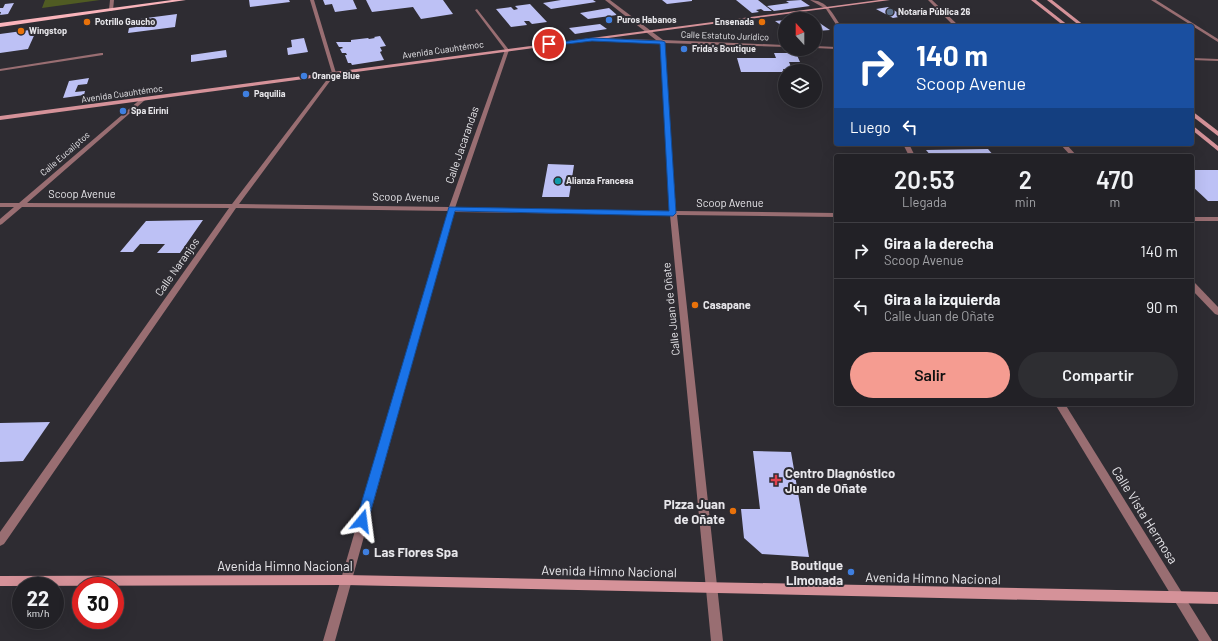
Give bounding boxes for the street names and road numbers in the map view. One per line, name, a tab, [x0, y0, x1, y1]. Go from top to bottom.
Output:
street label: Calle Estatuto Jurídico	[681, 28, 769, 43]
street label: Avenida Cuauhtémoc	[402, 38, 485, 61]
street label: Avenida Cuauhtémoc	[81, 82, 164, 105]
street label: Calle Jacarandas	[442, 104, 481, 185]
street label: Calle Eucaliptos	[38, 129, 92, 178]
street label: Scoop Avenue	[48, 187, 116, 200]
street label: Scoop Avenue	[372, 189, 440, 204]
street label: Scoop Avenue	[696, 196, 764, 209]
street label: Calle Naranjos	[152, 235, 201, 298]
street label: Calle Juan de Oñate	[659, 262, 682, 356]
street label: Calle Vista Hermosa	[1109, 463, 1181, 567]
street label: Avenida Himno Nacional	[217, 558, 353, 574]
street label: Avenida Himno Nacional	[541, 562, 677, 580]
street label: Avenida Himno Nacional	[865, 569, 1001, 587]

